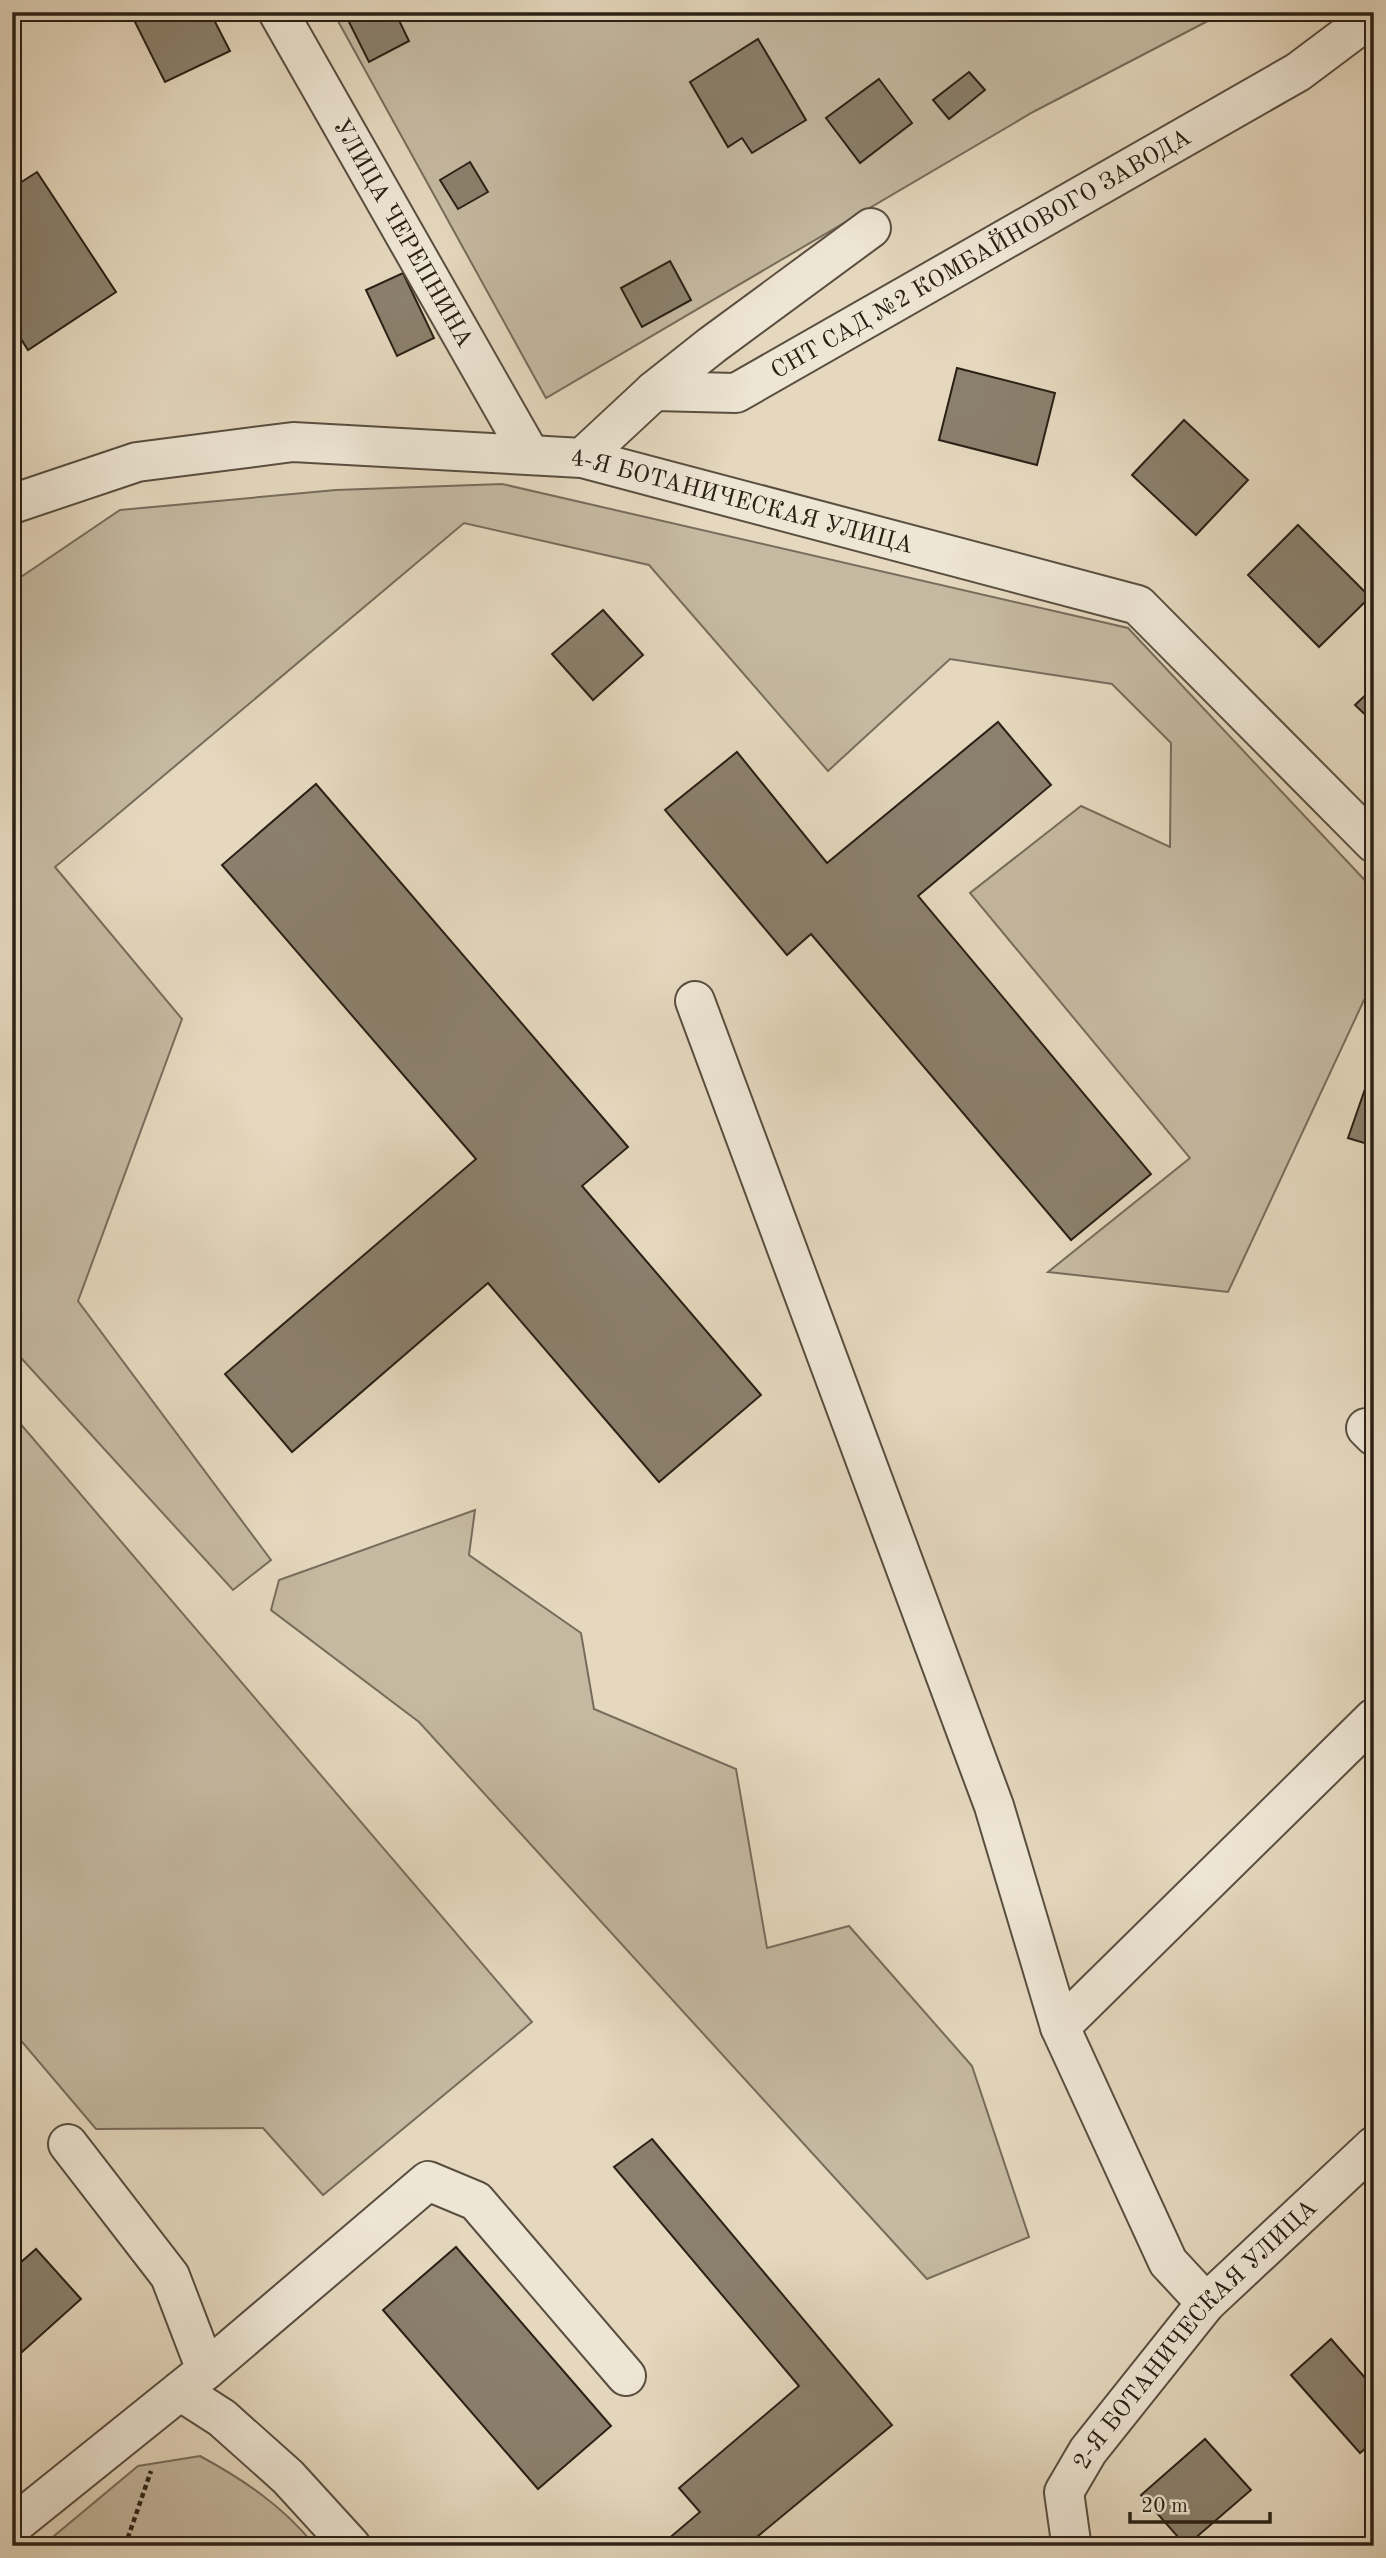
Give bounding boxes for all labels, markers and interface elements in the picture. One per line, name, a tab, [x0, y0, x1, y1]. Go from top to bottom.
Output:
street label: УЛИЦА ЧЕРЕПНИНА	[328, 115, 476, 352]
street label: СНТ САД №2 КОМБАЙНОВОГО ЗАВОДА	[768, 126, 1196, 384]
street label: 4-Я БОТАНИЧЕСКАЯ УЛИЦА	[570, 447, 915, 559]
street label: 2-Я БОТАНИЧЕСКАЯ УЛИЦА	[1070, 2196, 1322, 2474]
scale bar	[1130, 2481, 1270, 2525]
text: 20 m	[1141, 2496, 1188, 2517]

